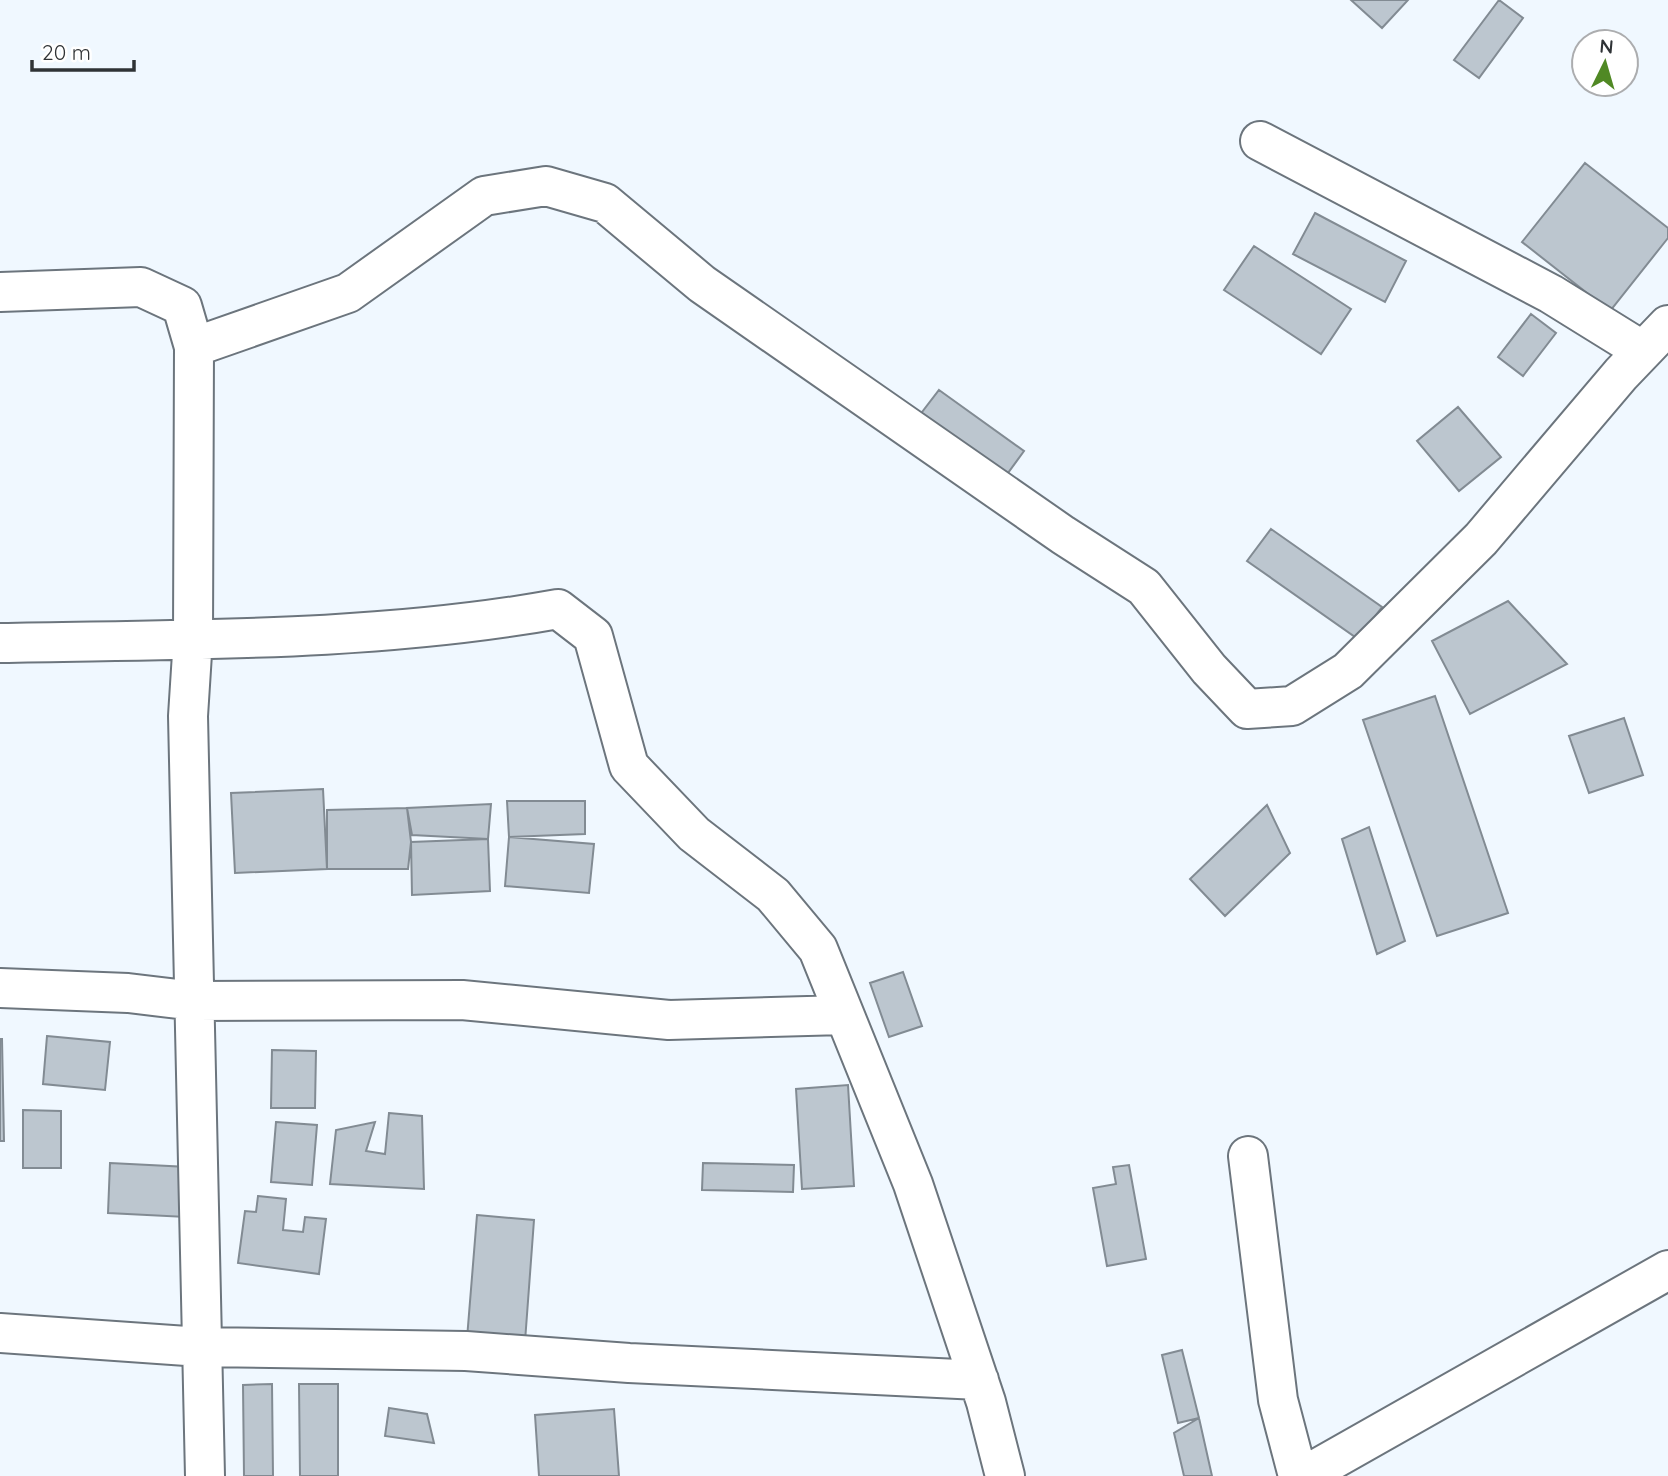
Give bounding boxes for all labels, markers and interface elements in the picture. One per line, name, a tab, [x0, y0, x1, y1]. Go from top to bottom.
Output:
scale bar	[32, 28, 133, 72]
north arrow	[1570, 28, 1640, 98]
text: N	[1598, 34, 1614, 59]
text: 20 m	[42, 39, 91, 65]

